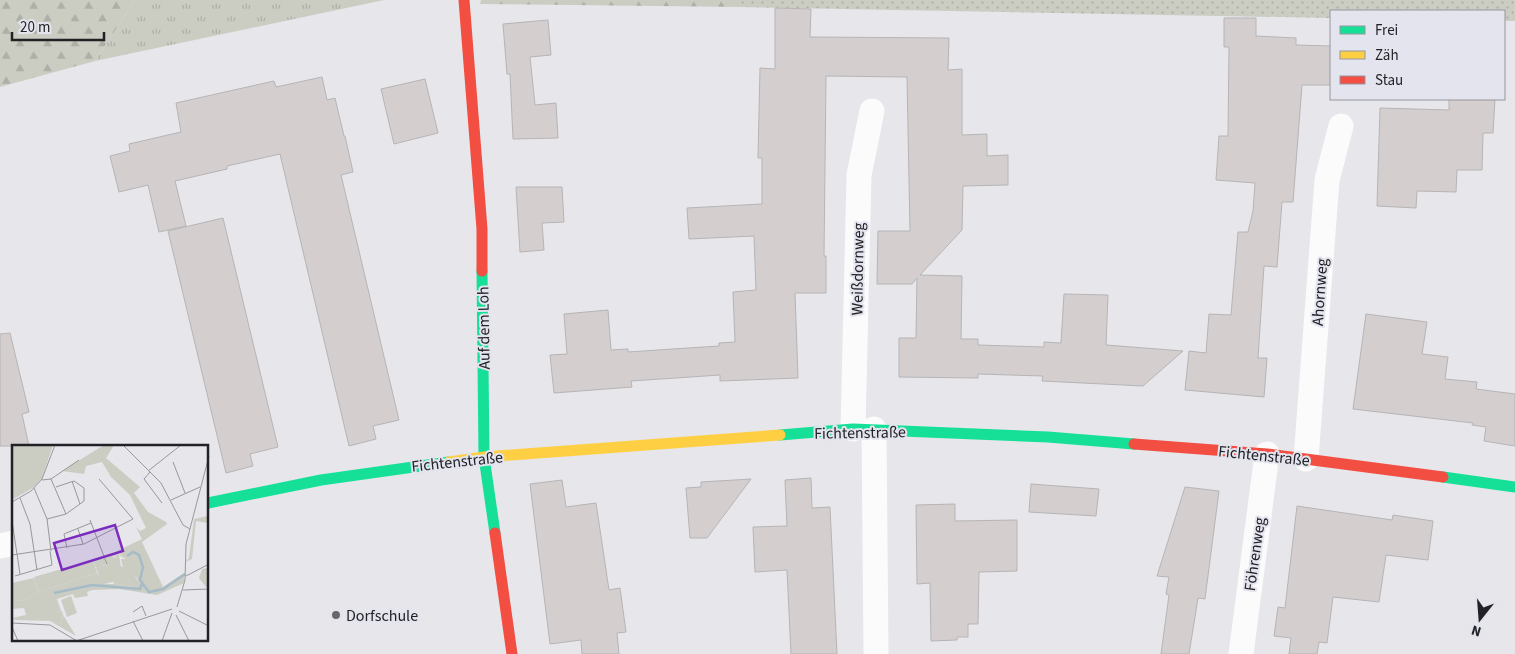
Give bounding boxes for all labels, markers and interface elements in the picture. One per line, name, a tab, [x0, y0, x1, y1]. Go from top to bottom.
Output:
scale bar	[12, 10, 105, 42]
legend	[1330, 10, 1505, 100]
text: 20 m	[20, 17, 50, 38]
text: Frei	[1375, 20, 1398, 41]
text: Zäh	[1375, 45, 1399, 66]
text: Stau	[1375, 70, 1403, 91]
street label: Weißdornweg	[846, 222, 870, 316]
street label: Ahornweg	[1307, 258, 1333, 327]
street label: Auf dem Loh	[472, 286, 496, 370]
street label: Fichtenstraße	[814, 421, 906, 445]
street label: Fichtenstraße	[1217, 440, 1311, 472]
inset map	[12, 445, 209, 642]
street label: Fichtenstraße	[410, 446, 504, 478]
street label: Föhrenweg	[1239, 516, 1271, 593]
north arrow	[1455, 594, 1505, 644]
place label: Dorfschule	[346, 605, 418, 627]
marker: Dorfschule	[330, 609, 342, 621]
text: N	[1469, 620, 1484, 641]

